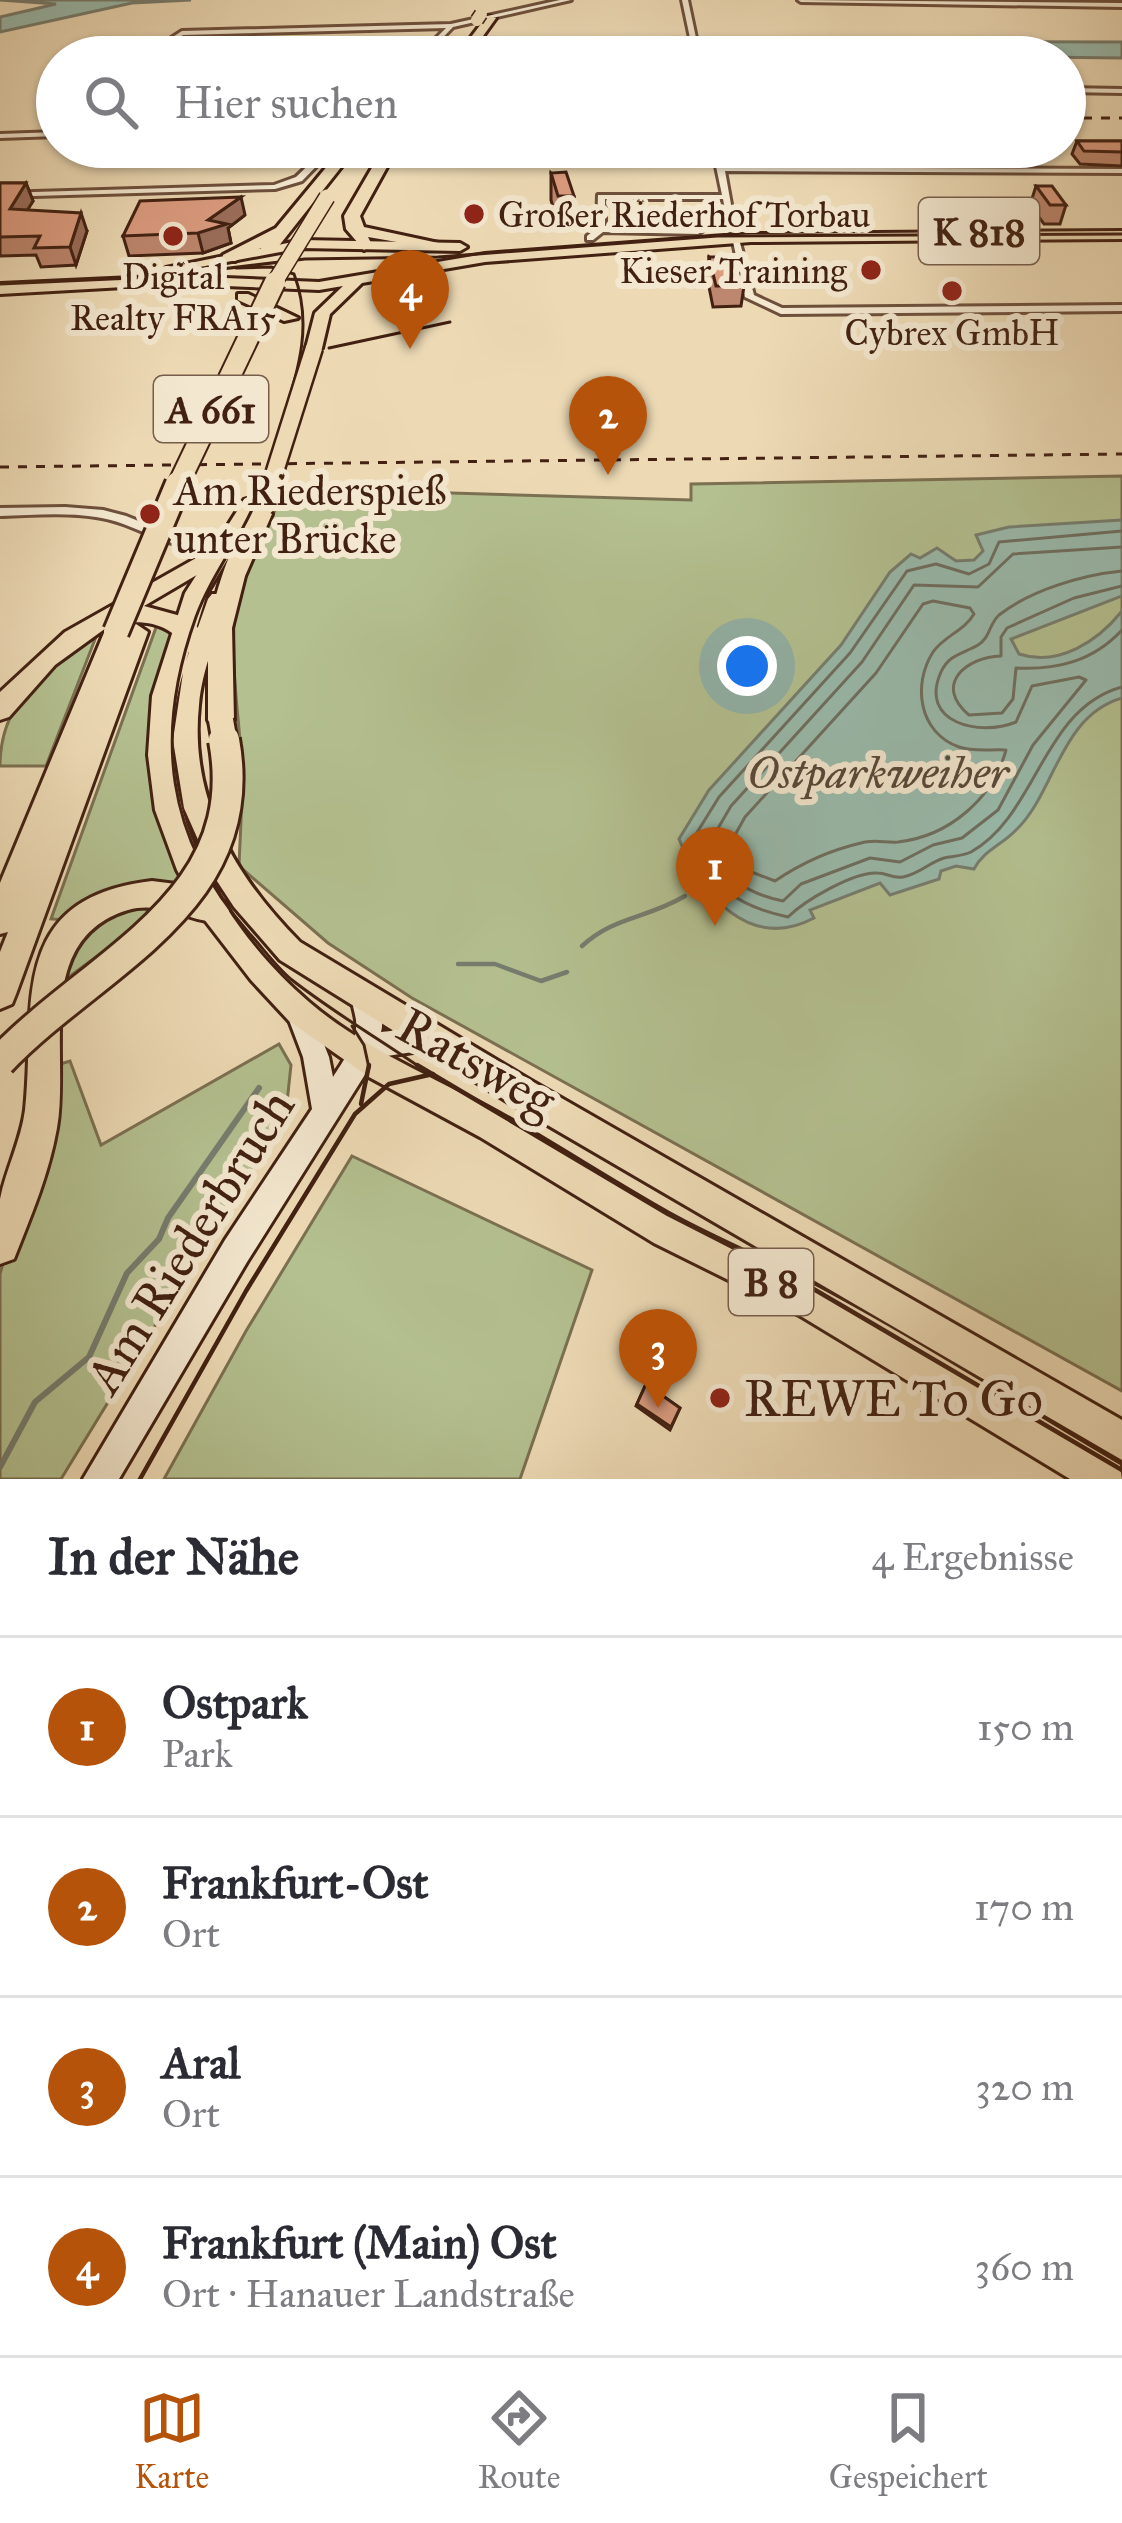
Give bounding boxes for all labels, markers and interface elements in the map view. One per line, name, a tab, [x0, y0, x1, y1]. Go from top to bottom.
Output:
search box	[36, 36, 1086, 168]
icon: search	[78, 69, 144, 135]
text: Hier suchen	[174, 75, 398, 130]
place label: Großer Riederhof Torbau	[498, 193, 871, 237]
road number: K 818	[919, 198, 1039, 264]
marker: Großer Riederhof Torbau	[461, 201, 487, 227]
marker: Digital Realty FRA15	[160, 223, 186, 249]
place label: Kieser Training	[619, 249, 847, 293]
pin: 4	[371, 250, 449, 349]
place label: Digital Realty FRA15	[70, 255, 276, 340]
marker: Kieser Training	[858, 257, 884, 283]
marker: Cybrex GmbH	[939, 278, 965, 304]
place label: Cybrex GmbH	[844, 311, 1060, 355]
road number: A 661	[154, 376, 268, 442]
pin: 2	[569, 376, 647, 475]
place label: Am Riederspieß unter Brücke	[172, 465, 446, 565]
marker: Am Riederspieß unter Brücke	[137, 501, 163, 527]
your location	[717, 636, 777, 696]
water label: Ostparkweiher	[748, 745, 1011, 800]
pin: 1	[676, 827, 754, 926]
street label: Ratsweg	[386, 994, 567, 1132]
street label: Am Riederbruch	[71, 1078, 308, 1406]
road number: B 8	[729, 1249, 813, 1315]
pin: 3	[619, 1309, 697, 1408]
place label: REWE To Go	[744, 1368, 1043, 1430]
marker: REWE To Go	[707, 1385, 733, 1411]
text: In der Nähe	[48, 1526, 299, 1588]
text: 4 Ergebnisse	[872, 1533, 1074, 1581]
text: Ostpark	[162, 1675, 308, 1730]
text: 1	[79, 1703, 95, 1751]
text: 150 m	[977, 1703, 1074, 1751]
text: Park	[162, 1730, 233, 1778]
text: Frankfurt-Ost	[162, 1855, 429, 1910]
text: 2	[77, 1883, 97, 1931]
text: 170 m	[974, 1883, 1074, 1931]
text: Ort	[162, 1910, 220, 1958]
text: Aral	[162, 2035, 240, 2090]
text: 3	[79, 2063, 95, 2111]
text: 320 m	[975, 2063, 1074, 2111]
text: Ort	[162, 2090, 220, 2138]
text: Frankfurt (Main) Ost	[162, 2215, 557, 2270]
text: 4	[76, 2243, 98, 2291]
text: 360 m	[975, 2243, 1074, 2291]
text: Ort · Hanauer Landstraße	[162, 2270, 575, 2318]
tab: Karte	[134, 2385, 209, 2497]
tab: Route	[478, 2385, 560, 2497]
tab: Gespeichert	[829, 2385, 988, 2497]

